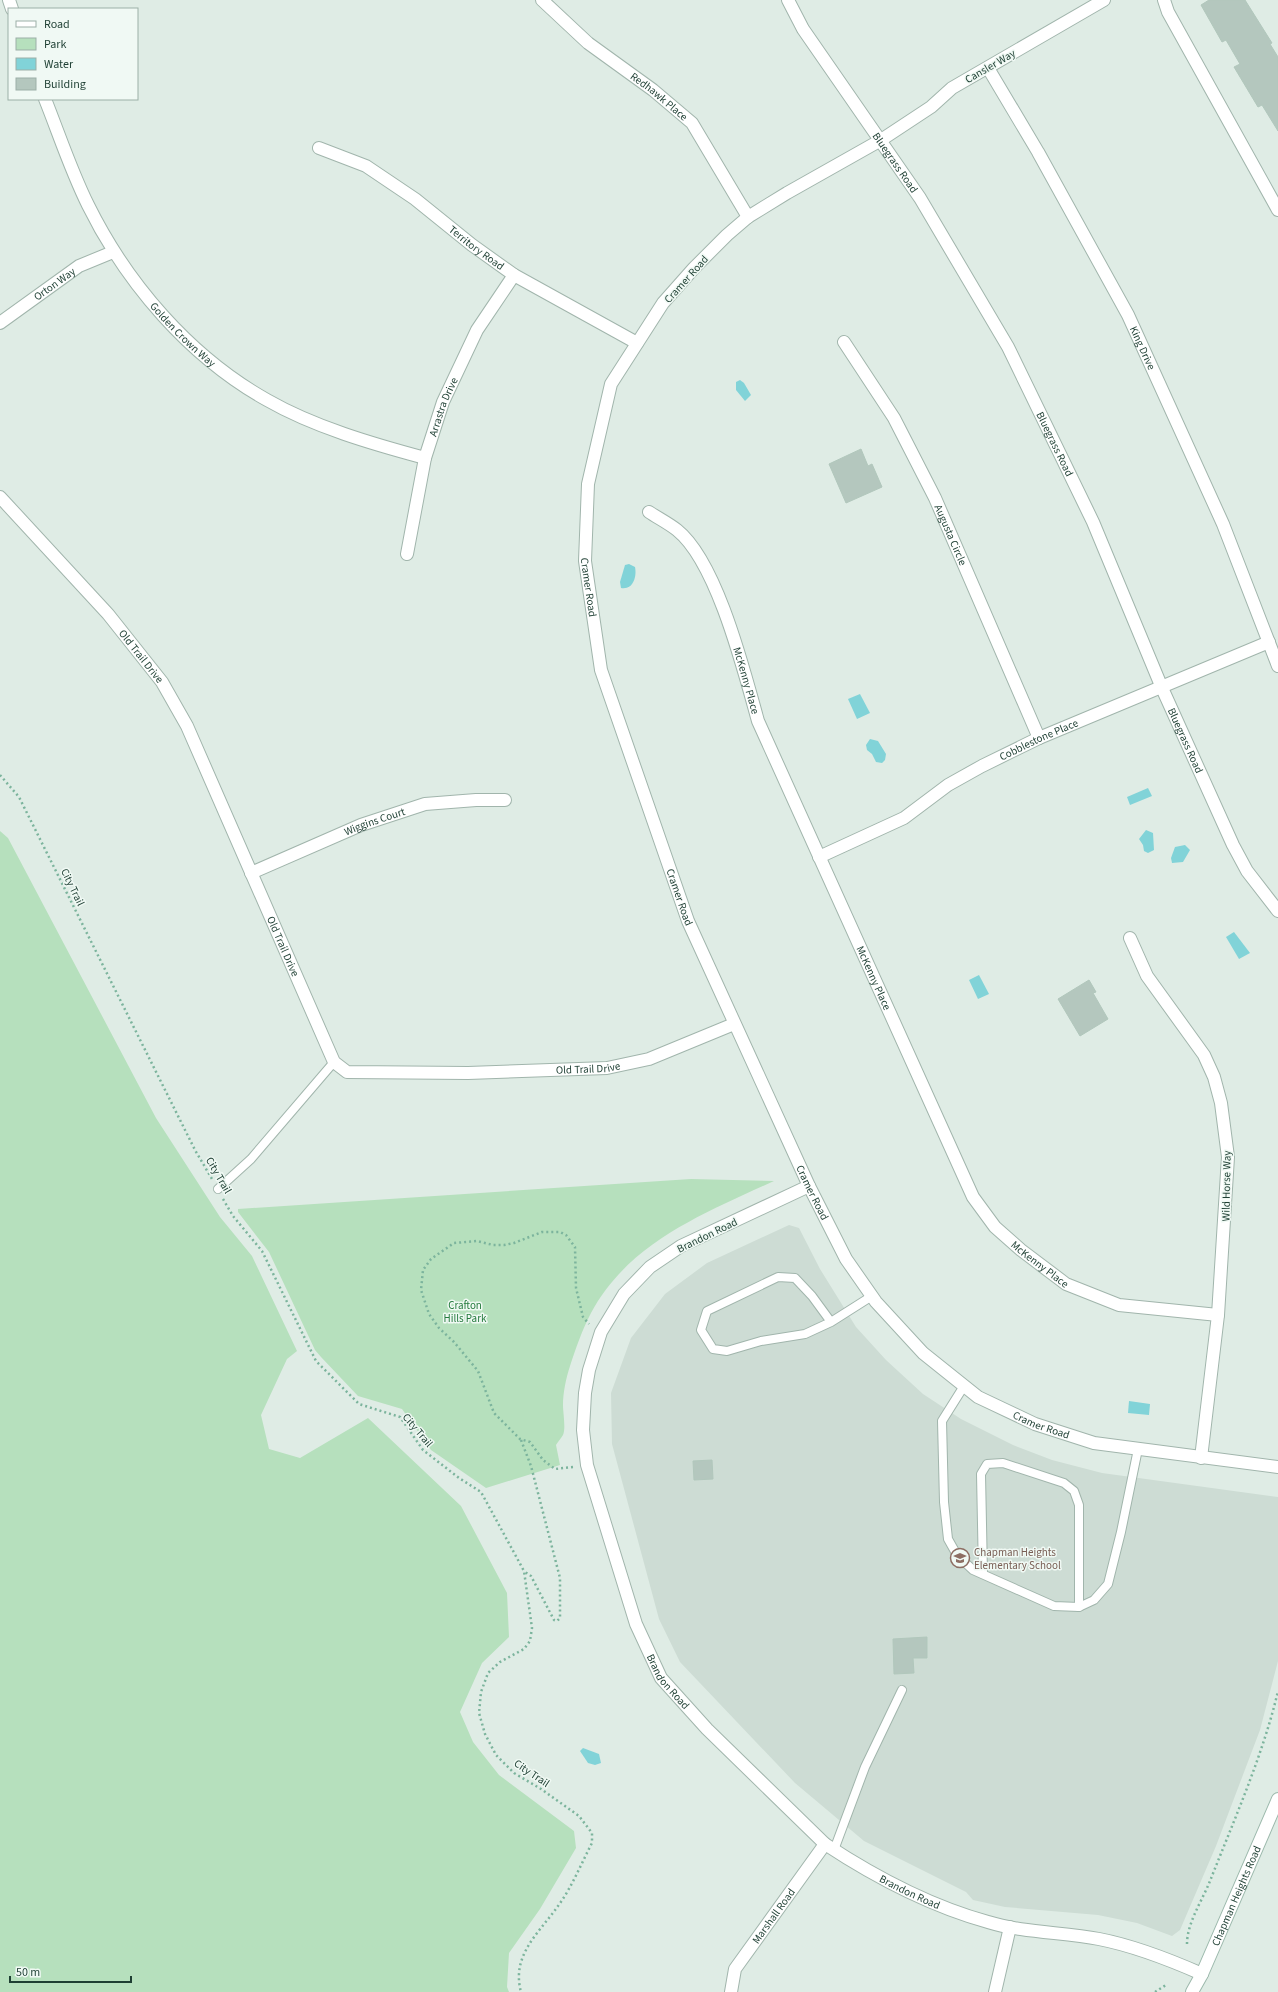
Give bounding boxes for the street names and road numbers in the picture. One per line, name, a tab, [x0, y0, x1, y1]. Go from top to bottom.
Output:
street label: Cansler Way	[962, 46, 1018, 87]
street label: Redhawk Place	[627, 69, 691, 125]
street label: Bluegrass Road	[869, 130, 921, 196]
street label: Territory Road	[446, 222, 507, 274]
street label: Cramer Road	[661, 252, 712, 306]
street label: Orton Way	[31, 264, 79, 304]
street label: Golden Crown Way	[146, 299, 219, 371]
street label: King Drive	[1126, 324, 1159, 373]
street label: Arrastra Drive	[425, 374, 462, 438]
street label: Bluegrass Road	[1033, 409, 1077, 479]
street label: Augusta Circle	[931, 502, 971, 568]
street label: Cramer Road	[577, 557, 600, 618]
street label: Old Trail Drive	[115, 626, 167, 687]
street label: McKenny Place	[729, 645, 763, 716]
street label: Bluegrass Road	[1164, 705, 1207, 776]
street label: Cobblestone Place	[997, 715, 1081, 764]
street label: Wiggins Court	[342, 804, 407, 840]
street label: City Trail	[57, 866, 88, 909]
street label: Cramer Road	[662, 867, 696, 928]
street label: Old Trail Drive	[263, 914, 303, 979]
street label: McKenny Place	[853, 944, 895, 1013]
street label: Old Trail Drive	[556, 1058, 622, 1078]
street label: Wild Horse Way	[1218, 1150, 1235, 1222]
street label: City Trail	[202, 1154, 235, 1197]
street label: Cramer Road	[792, 1163, 832, 1223]
street label: Brandon Road	[675, 1214, 740, 1257]
street label: McKenny Place	[1008, 1238, 1072, 1292]
street label: Cramer Road	[1010, 1408, 1071, 1443]
street label: City Trail	[399, 1410, 436, 1451]
street label: Brandon Road	[643, 1652, 693, 1713]
street label: City Trail	[511, 1756, 553, 1791]
street label: Chapman Heights Road	[1208, 1843, 1265, 1948]
street label: Brandon Road	[877, 1871, 942, 1913]
street label: Marshall Road	[749, 1885, 799, 1947]

